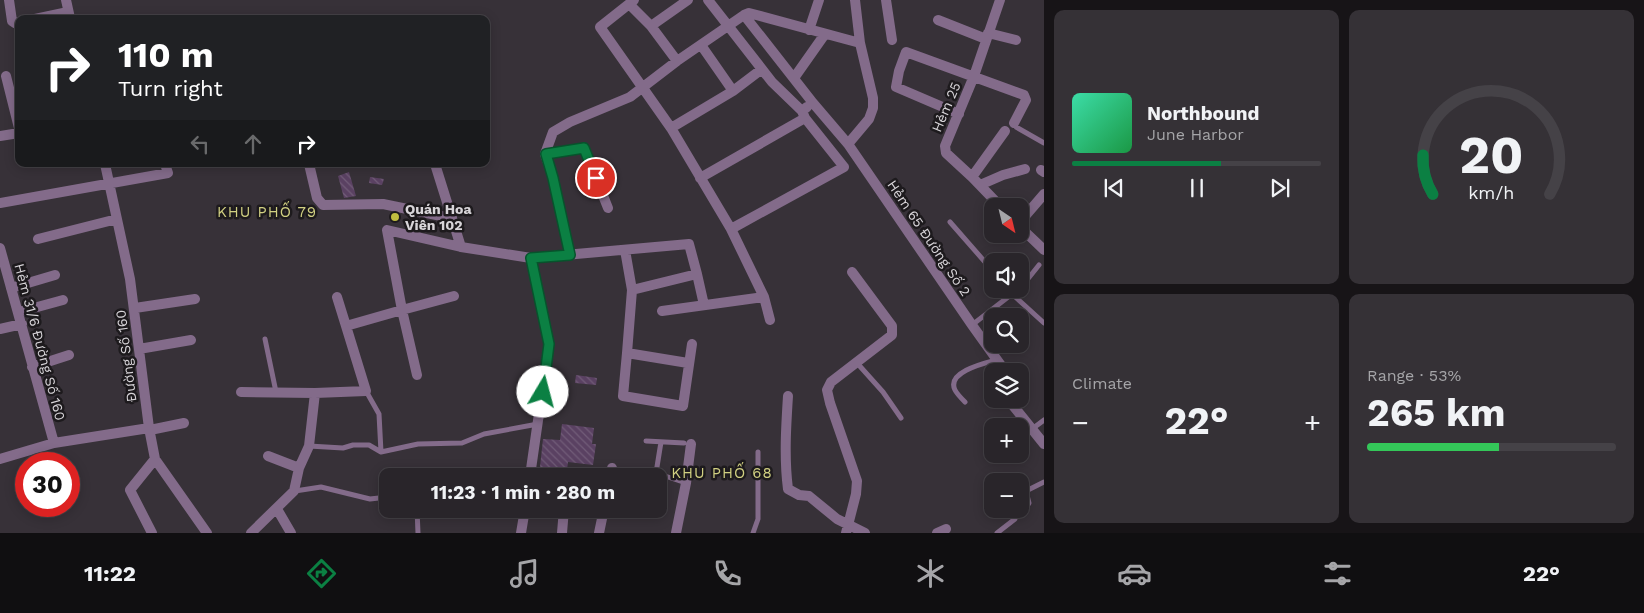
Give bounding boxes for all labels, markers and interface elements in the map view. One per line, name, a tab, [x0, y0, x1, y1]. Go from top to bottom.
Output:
text: 110 m	[118, 34, 214, 76]
icon: right	[35, 35, 100, 100]
text: Turn right	[118, 76, 223, 101]
street label: Hẻm 25	[928, 80, 964, 134]
text: Northbound	[1147, 102, 1259, 125]
text: June Harbor	[1147, 125, 1244, 144]
text: 20	[1459, 125, 1524, 186]
icon: left	[186, 130, 214, 158]
icon: ahead	[239, 130, 267, 158]
icon: right	[292, 130, 320, 158]
pin	[575, 157, 617, 199]
icon: arrive	[582, 164, 610, 192]
icon: previous	[1100, 174, 1128, 202]
icon: pause	[1183, 174, 1211, 202]
icon: next	[1266, 174, 1294, 202]
street label: Hẻm 65 Đường Số 2	[884, 177, 974, 299]
text: km/h	[1468, 182, 1515, 203]
north arrow	[984, 198, 1029, 242]
map controls	[984, 198, 1029, 518]
district label: KHU PHỐ 79	[217, 201, 317, 221]
place label: Quán Hoa Viên 102	[405, 201, 472, 233]
marker: Quán Hoa Viên 102	[389, 211, 401, 223]
button: sound	[984, 253, 1029, 298]
street label: Hẻm 31/6 Đường Số 160	[11, 262, 69, 422]
button: search	[984, 308, 1029, 353]
street label: Đường Số 160	[112, 309, 140, 403]
button: layers	[984, 363, 1029, 408]
position arrow	[516, 365, 568, 417]
text: Range · 53%	[1367, 366, 1461, 385]
text: Climate	[1072, 374, 1132, 393]
text: 265 km	[1367, 391, 1505, 435]
text: 22°	[1164, 399, 1229, 443]
text: −	[1072, 406, 1089, 439]
text: +	[1304, 406, 1321, 439]
button: +	[984, 418, 1029, 463]
speed limit sign: 30	[15, 452, 80, 517]
district label: KHU PHỐ 68	[671, 462, 773, 482]
button: −	[984, 473, 1029, 518]
text: 11:23 · 1 min · 280 m	[431, 481, 615, 504]
icon: directions	[304, 556, 339, 591]
icon: music	[507, 556, 542, 591]
icon: phone	[710, 556, 745, 591]
icon: climate	[913, 556, 948, 591]
icon: car	[1117, 556, 1152, 591]
icon: filters	[1320, 556, 1355, 591]
text: 11:22	[84, 561, 136, 586]
text: 22°	[1523, 561, 1560, 586]

